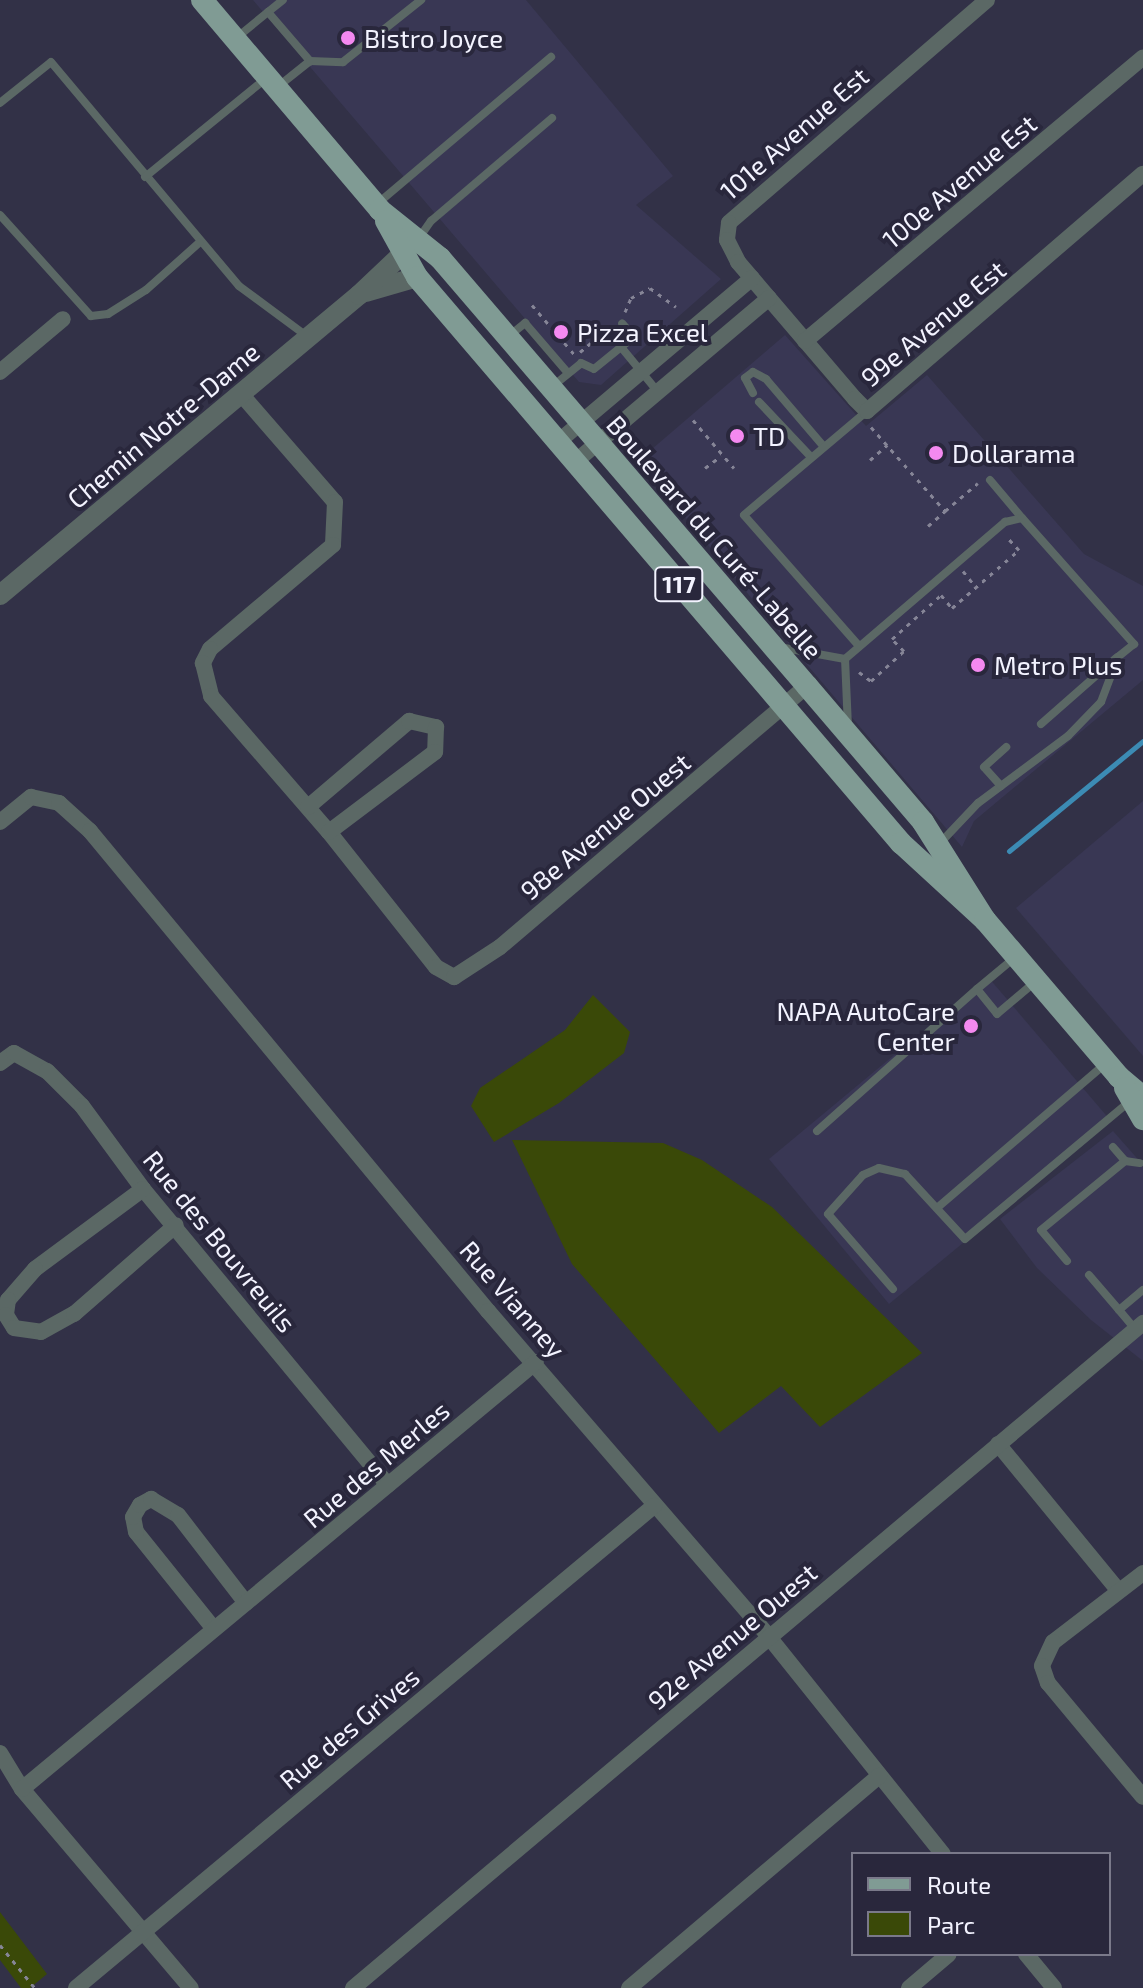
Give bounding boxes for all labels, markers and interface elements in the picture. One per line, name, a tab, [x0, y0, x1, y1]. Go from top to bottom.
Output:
place label: Bistro Joyce	[364, 22, 504, 54]
marker: Bistro Joyce	[339, 29, 357, 47]
street label: 101e Avenue Est	[713, 60, 875, 206]
street label: 100e Avenue Est	[875, 107, 1043, 255]
street label: 99e Avenue Est	[854, 253, 1012, 393]
place label: Pizza Excel	[577, 316, 708, 348]
marker: Pizza Excel	[552, 323, 570, 341]
street label: Chemin Notre-Dame	[61, 336, 265, 514]
street label: Boulevard du Curé-Labelle	[601, 409, 829, 665]
place label: TD	[753, 420, 785, 452]
marker: TD	[728, 427, 746, 445]
place label: Dollarama	[952, 437, 1075, 469]
marker: Dollarama	[927, 444, 945, 462]
road number: 117	[653, 564, 705, 604]
place label: Metro Plus	[994, 649, 1122, 681]
marker: Metro Plus	[969, 656, 987, 674]
street label: 98e Avenue Ouest	[514, 746, 696, 906]
place label: NAPA AutoCare Center	[775, 995, 955, 1056]
marker: NAPA AutoCare Center	[962, 1017, 980, 1035]
street label: Rue des Bouvreuils	[137, 1144, 303, 1338]
street label: Rue Vianney	[454, 1234, 572, 1364]
street label: Rue des Merles	[297, 1394, 455, 1534]
street label: 92e Avenue Ouest	[641, 1556, 823, 1716]
street label: Rue des Grives	[273, 1661, 425, 1795]
legend	[851, 1852, 1111, 1956]
text: Route	[927, 1870, 991, 1899]
text: Parc	[927, 1910, 975, 1939]

